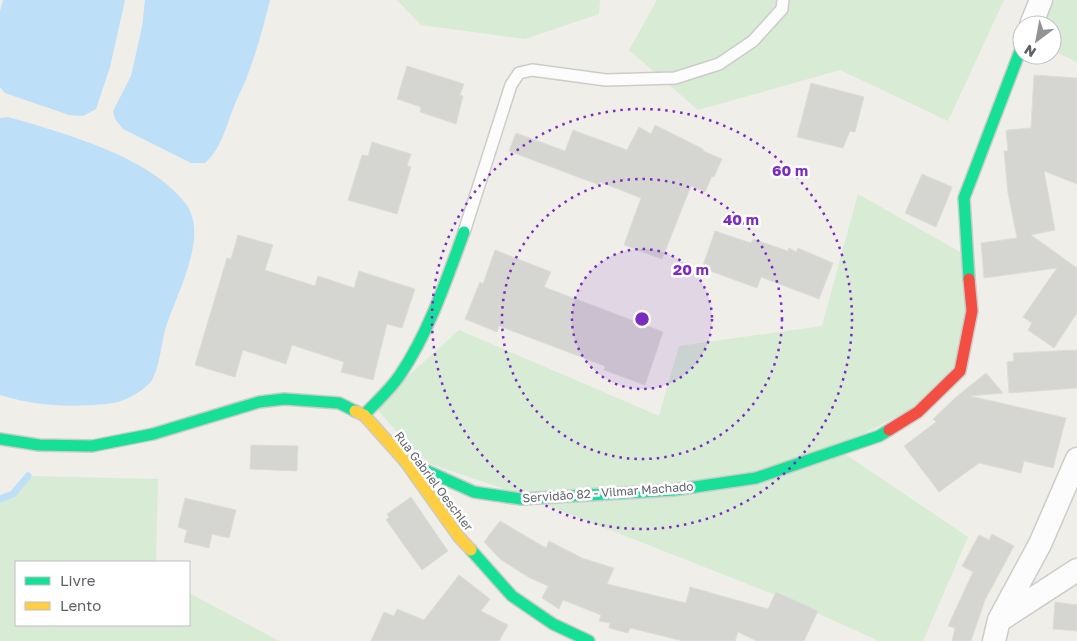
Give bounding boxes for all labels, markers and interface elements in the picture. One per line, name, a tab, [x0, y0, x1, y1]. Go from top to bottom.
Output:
north arrow	[1012, 15, 1062, 65]
text: N	[1021, 41, 1039, 61]
text: 60 m	[772, 161, 808, 179]
text: 40 m	[723, 210, 759, 228]
text: 20 m	[673, 260, 709, 278]
centre of rings	[633, 310, 651, 328]
street label: Rua Gabriel Oeschler	[392, 428, 477, 534]
street label: Servidão 82 - Vilmar Machado	[522, 479, 694, 505]
legend	[15, 561, 190, 626]
text: Livre	[60, 571, 96, 589]
text: Lento	[60, 596, 101, 614]

